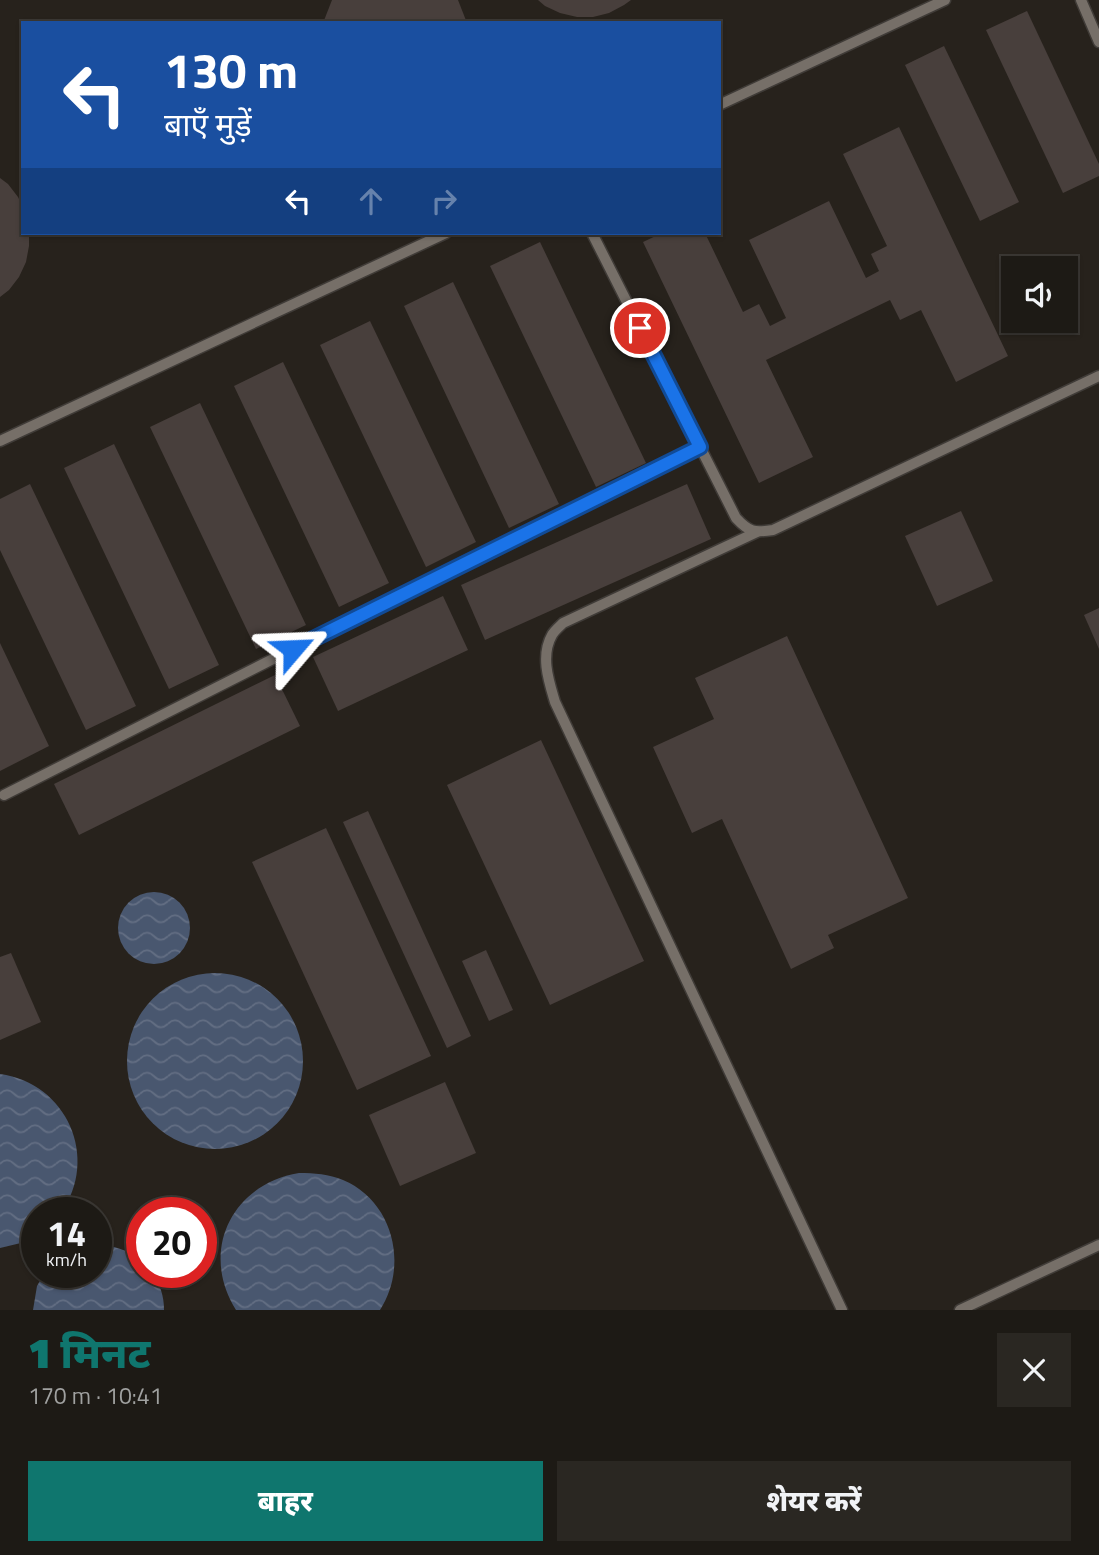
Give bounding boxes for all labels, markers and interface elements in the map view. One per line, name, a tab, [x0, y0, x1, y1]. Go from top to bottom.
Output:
text: 130 m	[164, 32, 298, 107]
icon: left	[49, 49, 140, 140]
text: बाएँ मुड़ें	[164, 100, 252, 148]
icon: left	[279, 182, 317, 220]
icon: ahead	[352, 182, 390, 220]
icon: right	[425, 182, 463, 220]
map controls	[1001, 256, 1078, 333]
button: sound	[1001, 256, 1078, 333]
pin	[610, 298, 670, 358]
icon: arrive	[621, 309, 659, 347]
position arrow	[256, 612, 330, 686]
speed limit sign: 20	[126, 1197, 217, 1288]
text: 14	[47, 1206, 86, 1260]
text: km/h	[46, 1246, 87, 1273]
text: 1 मिनट	[28, 1320, 151, 1384]
button: close	[997, 1333, 1071, 1407]
text: 170 m · 10:41	[28, 1378, 163, 1413]
button: बाहर	[28, 1461, 543, 1541]
button: शेयर करें	[557, 1461, 1071, 1541]

